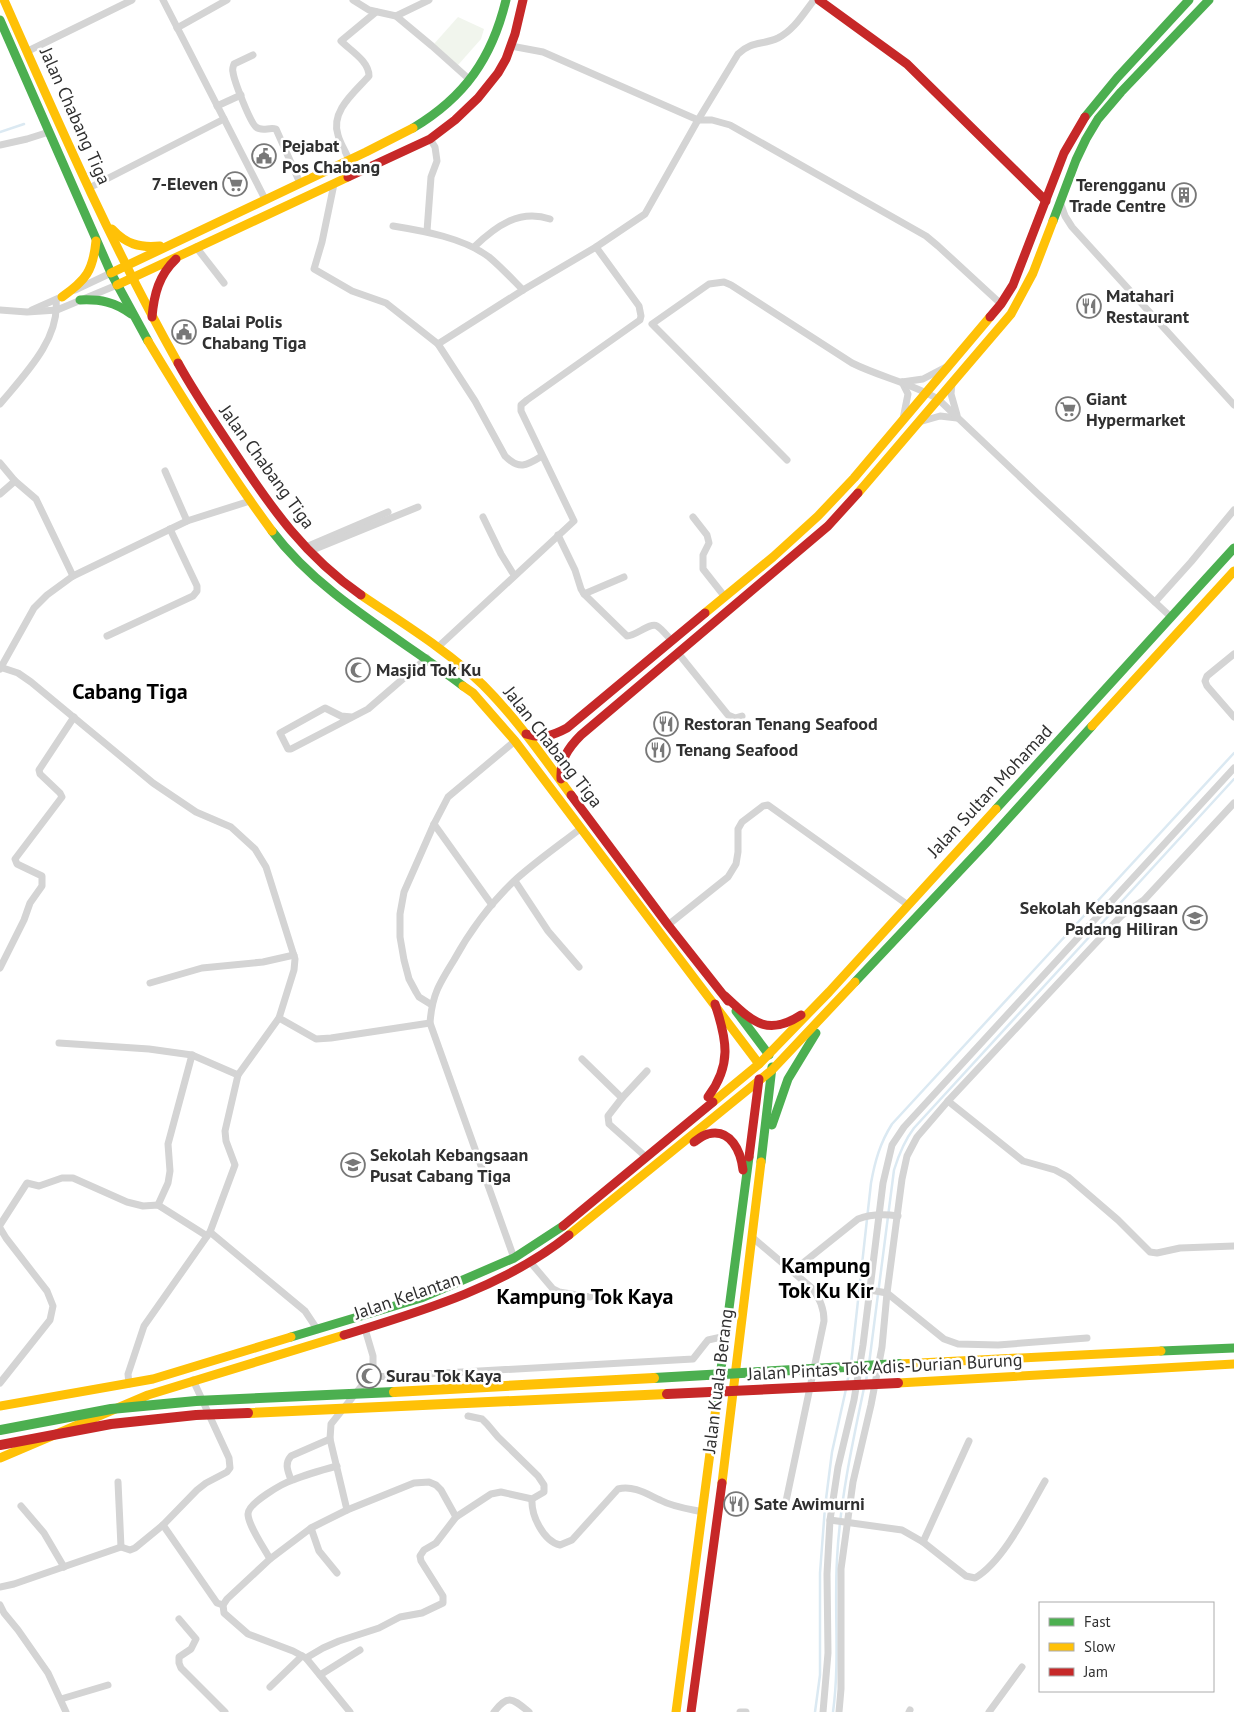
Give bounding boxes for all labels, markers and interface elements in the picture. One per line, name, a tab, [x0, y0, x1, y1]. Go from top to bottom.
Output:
street label: Jalan Chabang Tiga	[34, 43, 116, 188]
place label: Pejabat Pos Chabang	[282, 134, 380, 178]
public building icon: Pejabat Pos Chabang	[251, 143, 277, 169]
supermarket icon: 7-Eleven	[222, 171, 248, 197]
place label: 7-Eleven	[151, 172, 218, 195]
place label: Terengganu Trade Centre	[1069, 173, 1166, 217]
building icon: Terengganu Trade Centre	[1171, 182, 1197, 208]
place label: Matahari Restaurant	[1106, 284, 1190, 328]
restaurant icon: Matahari Restaurant	[1076, 293, 1102, 319]
place label: Balai Polis Chabang Tiga	[202, 310, 306, 354]
public building icon: Balai Polis Chabang Tiga	[171, 319, 197, 345]
place label: Giant Hypermarket	[1086, 387, 1186, 431]
supermarket icon: Giant Hypermarket	[1055, 396, 1081, 422]
street label: Jalan Chabang Tiga	[214, 399, 320, 533]
mosque icon: Masjid Tok Ku	[345, 657, 371, 683]
place label: Masjid Tok Ku	[376, 658, 481, 681]
district label: Cabang Tiga	[72, 677, 188, 705]
street label: Jalan Chabang Tiga	[498, 681, 608, 812]
restaurant icon: Restoran Tenang Seafood	[653, 711, 679, 737]
place label: Restoran Tenang Seafood	[684, 712, 878, 735]
street label: Jalan Sultan Mohamad	[922, 720, 1057, 863]
restaurant icon: Tenang Seafood	[645, 737, 671, 763]
place label: Tenang Seafood	[676, 738, 798, 761]
place label: Sekolah Kebangsaan Padang Hiliran	[1020, 896, 1178, 940]
school or university icon: Sekolah Kebangsaan Padang Hiliran	[1182, 905, 1208, 931]
place label: Sekolah Kebangsaan Pusat Cabang Tiga	[370, 1143, 528, 1187]
school or university icon: Sekolah Kebangsaan Pusat Cabang Tiga	[340, 1152, 366, 1178]
district label: Kampung Tok Ku Kir	[778, 1251, 874, 1304]
street label: Jalan Kelantan	[350, 1267, 463, 1325]
district label: Kampung Tok Kaya	[497, 1282, 674, 1310]
street label: Jalan Kuala Berang	[697, 1307, 738, 1455]
street label: Jalan Pintas Tok Adis-Durian Burung	[746, 1348, 1023, 1385]
mosque icon: Surau Tok Kaya	[356, 1363, 382, 1389]
place label: Surau Tok Kaya	[386, 1364, 502, 1387]
restaurant icon: Sate Awimurni	[723, 1491, 749, 1517]
place label: Sate Awimurni	[754, 1492, 865, 1515]
legend	[1039, 1602, 1214, 1692]
text: Fast	[1084, 1612, 1111, 1631]
text: Slow	[1084, 1637, 1115, 1656]
text: Jam	[1083, 1662, 1108, 1681]

